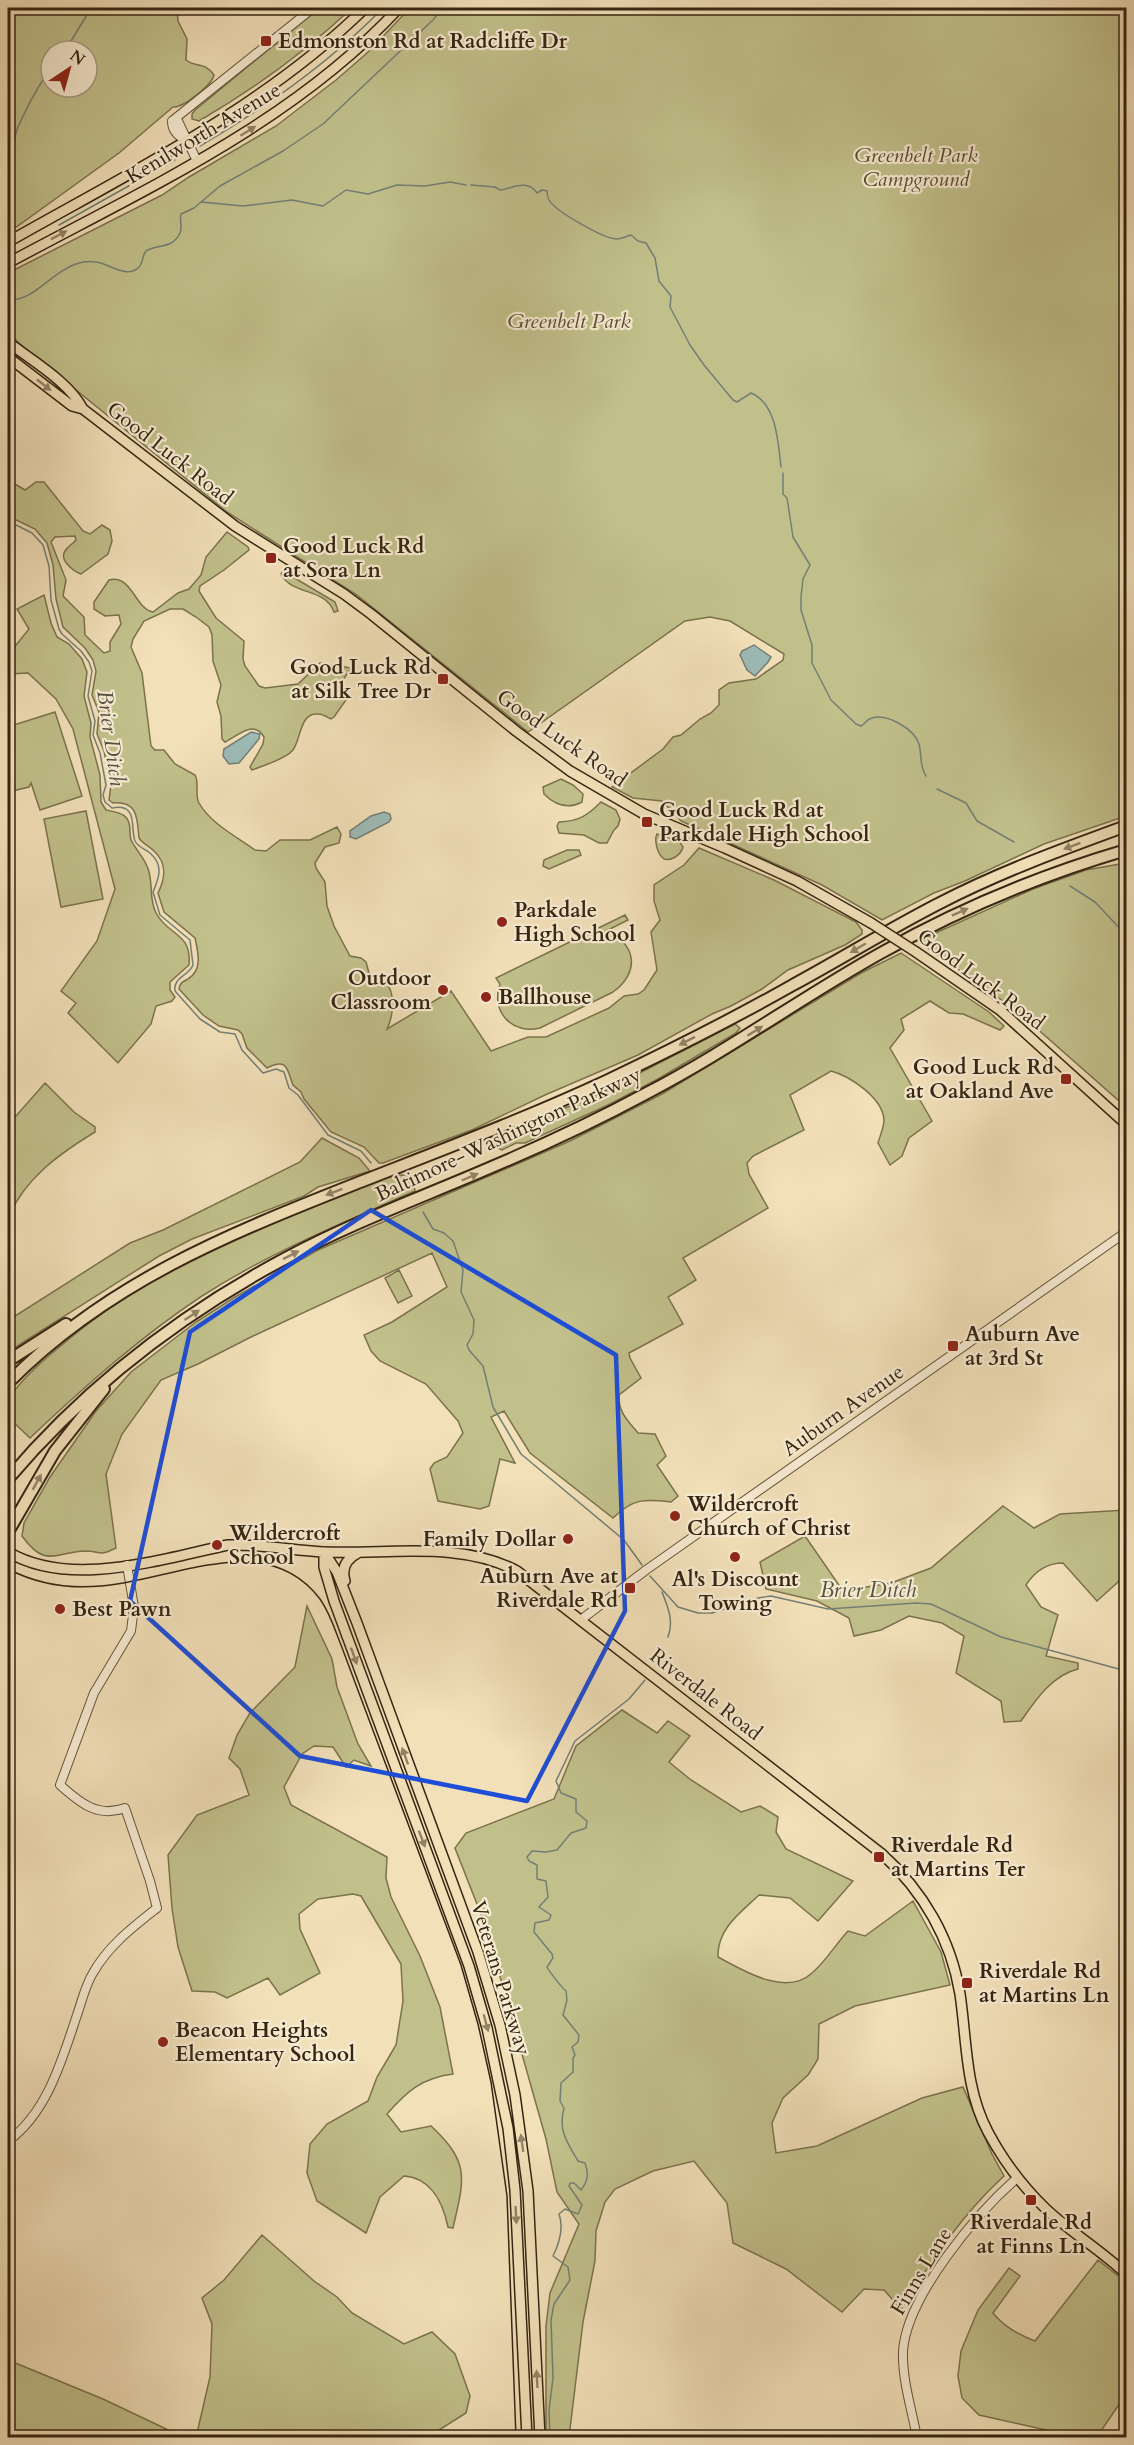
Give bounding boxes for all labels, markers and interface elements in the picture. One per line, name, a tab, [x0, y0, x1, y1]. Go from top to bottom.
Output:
place label: Edmonston Rd at Radcliffe Dr	[278, 27, 568, 56]
marker: Edmonston Rd at Radcliffe Dr	[259, 34, 273, 48]
north arrow	[39, 39, 99, 99]
text: N	[65, 45, 89, 71]
street label: Kenilworth Avenue	[120, 76, 286, 191]
one-way arrow	[240, 126, 256, 137]
park label: Greenbelt Park Campground	[854, 141, 978, 194]
one-way arrow	[51, 230, 68, 240]
park label: Greenbelt Park	[507, 307, 631, 336]
one-way arrow	[37, 378, 52, 390]
street label: Good Luck Road	[100, 395, 239, 512]
place label: Good Luck Rd at Sora Ln	[283, 532, 424, 585]
marker: Good Luck Rd at Sora Ln	[264, 551, 278, 565]
place label: Good Luck Rd at Silk Tree Dr	[290, 653, 432, 706]
marker: Good Luck Rd at Silk Tree Dr	[436, 672, 450, 686]
street label: Good Luck Road	[491, 683, 633, 794]
water label: Brier Ditch	[89, 688, 133, 788]
place label: Good Luck Rd at Parkdale High School	[659, 796, 869, 849]
marker: Good Luck Rd at Parkdale High School	[640, 815, 654, 829]
one-way arrow	[1062, 842, 1080, 852]
place label: Parkdale High School	[514, 896, 635, 949]
one-way arrow	[952, 908, 969, 917]
marker: Parkdale High School	[495, 915, 509, 929]
street label: Good Luck Road	[911, 922, 1051, 1037]
one-way arrow	[849, 943, 866, 953]
place label: Outdoor Classroom	[331, 964, 432, 1017]
marker: Outdoor Classroom	[436, 983, 450, 997]
place label: Ballhouse	[498, 983, 592, 1012]
marker: Ballhouse	[479, 990, 493, 1004]
one-way arrow	[747, 1025, 764, 1036]
one-way arrow	[678, 1037, 695, 1046]
place label: Good Luck Rd at Oakland Ave	[906, 1053, 1054, 1106]
street label: Baltimore-Washington Parkway	[371, 1060, 646, 1209]
marker: Good Luck Rd at Oakland Ave	[1059, 1072, 1073, 1086]
one-way arrow	[461, 1172, 479, 1181]
one-way arrow	[325, 1188, 343, 1198]
one-way arrow	[283, 1250, 300, 1260]
one-way arrow	[184, 1309, 200, 1320]
place label: Auburn Ave at 3rd St	[965, 1320, 1080, 1373]
marker: Auburn Ave at 3rd St	[946, 1339, 960, 1353]
street label: Auburn Avenue	[777, 1358, 910, 1463]
one-way arrow	[31, 1473, 41, 1490]
place label: Wildercroft Church of Christ	[686, 1490, 851, 1543]
marker: Wildercroft Church of Christ	[668, 1509, 682, 1523]
place label: Wildercroft School	[228, 1519, 341, 1572]
place label: Family Dollar	[423, 1525, 557, 1554]
marker: Family Dollar	[561, 1532, 575, 1546]
marker: Wildercroft School	[210, 1538, 224, 1552]
marker: Al's Discount Towing	[728, 1550, 742, 1564]
place label: Auburn Ave at Riverdale Rd	[480, 1562, 619, 1615]
place label: Al's Discount Towing	[672, 1565, 799, 1618]
water label: Brier Ditch	[820, 1575, 917, 1605]
marker: Auburn Ave at Riverdale Rd	[623, 1581, 637, 1595]
place label: Best Pawn	[72, 1595, 172, 1624]
marker: Best Pawn	[53, 1602, 67, 1616]
street label: Riverdale Road	[643, 1641, 768, 1747]
one-way arrow	[350, 1647, 360, 1665]
one-way arrow	[400, 1747, 410, 1765]
one-way arrow	[418, 1830, 427, 1848]
place label: Riverdale Rd at Martins Ter	[891, 1831, 1026, 1884]
marker: Riverdale Rd at Martins Ter	[872, 1850, 886, 1864]
street label: Veterans Parkway	[463, 1897, 538, 2059]
place label: Riverdale Rd at Martins Ln	[979, 1957, 1110, 2010]
marker: Riverdale Rd at Martins Ln	[960, 1976, 974, 1990]
one-way arrow	[481, 2014, 491, 2032]
place label: Beacon Heights Elementary School	[175, 2016, 355, 2069]
marker: Beacon Heights Elementary School	[156, 2035, 170, 2049]
one-way arrow	[518, 2133, 527, 2152]
marker: Riverdale Rd at Finns Ln	[1024, 2193, 1038, 2207]
one-way arrow	[511, 2206, 520, 2225]
place label: Riverdale Rd at Finns Ln	[970, 2208, 1092, 2261]
street label: Finns Lane	[884, 2222, 959, 2321]
one-way arrow	[532, 2370, 542, 2389]

